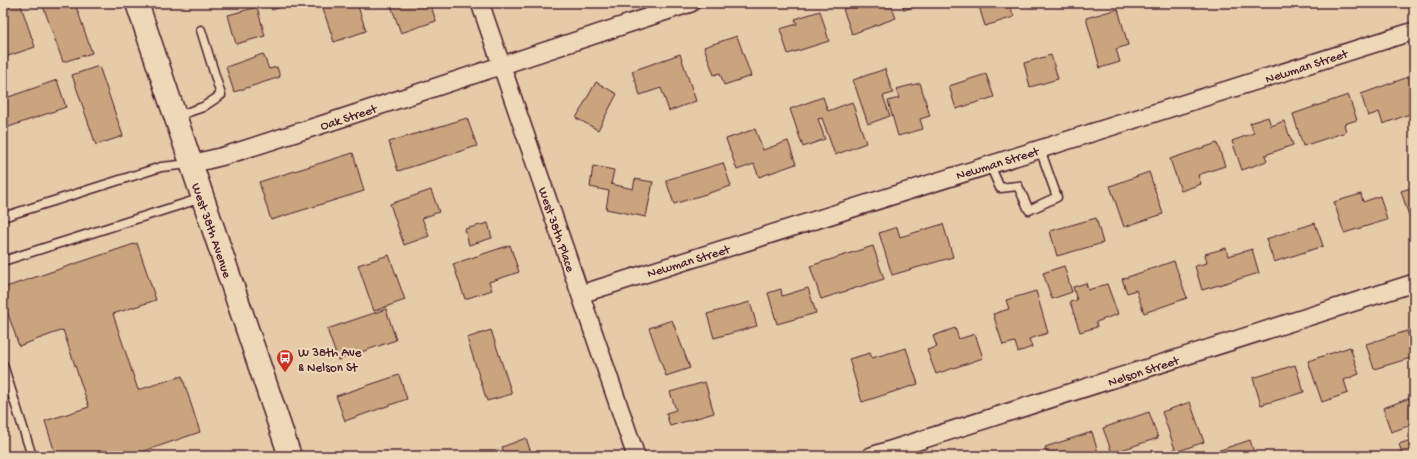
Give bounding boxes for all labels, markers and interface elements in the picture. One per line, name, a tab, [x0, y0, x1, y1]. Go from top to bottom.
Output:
street label: Newman Street	[1264, 46, 1351, 88]
street label: Oak Street	[319, 102, 381, 135]
street label: Newman Street	[955, 144, 1042, 184]
street label: West 38th Avenue	[187, 181, 234, 280]
street label: West 38th Place	[534, 186, 577, 274]
street label: Newman Street	[646, 242, 733, 282]
place label: W 38th Ave & Nelson St	[298, 346, 362, 376]
bus stop icon: W 38th Ave & Nelson St	[275, 348, 295, 373]
street label: Nelson Street	[1106, 353, 1183, 391]

